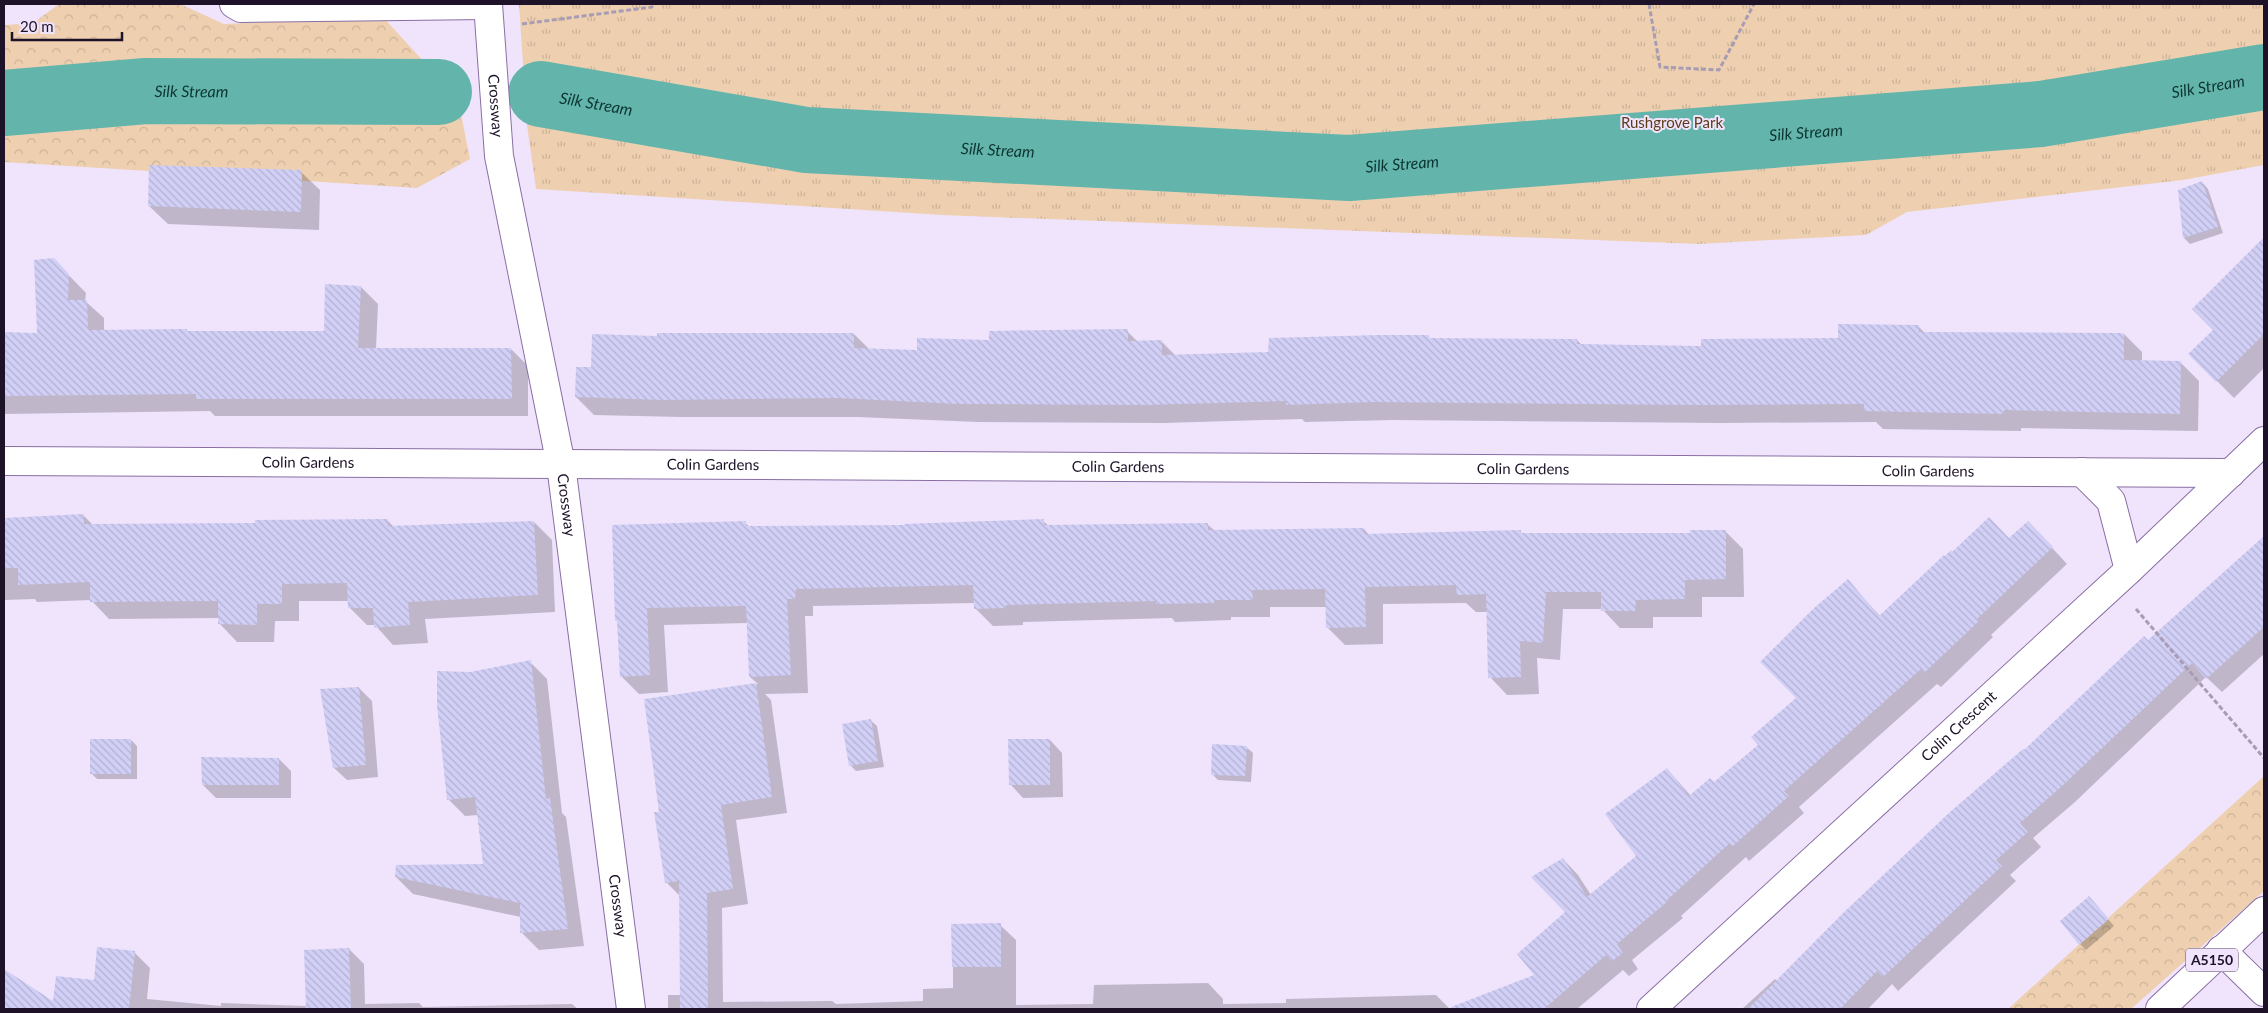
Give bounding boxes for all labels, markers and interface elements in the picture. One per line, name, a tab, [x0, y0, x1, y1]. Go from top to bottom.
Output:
scale bar	[12, 10, 122, 42]
text: 20 m	[20, 17, 54, 35]
water label: Silk Stream	[2170, 70, 2246, 101]
street label: Crossway	[485, 73, 508, 138]
water label: Silk Stream	[155, 81, 228, 100]
water label: Silk Stream	[558, 87, 634, 119]
park label: Rushgrove Park	[1621, 113, 1723, 131]
water label: Silk Stream	[1768, 120, 1843, 144]
water label: Silk Stream	[960, 138, 1035, 161]
water label: Silk Stream	[1365, 151, 1440, 176]
street label: Colin Gardens	[262, 452, 354, 471]
street label: Colin Gardens	[667, 455, 759, 473]
street label: Colin Gardens	[1072, 457, 1164, 475]
street label: Colin Gardens	[1477, 459, 1569, 477]
street label: Colin Gardens	[1882, 461, 1974, 480]
street label: Crossway	[554, 472, 580, 538]
street label: Colin Crescent	[1917, 686, 2000, 765]
street label: Crossway	[606, 873, 632, 939]
road number: A5150	[2186, 948, 2238, 972]

